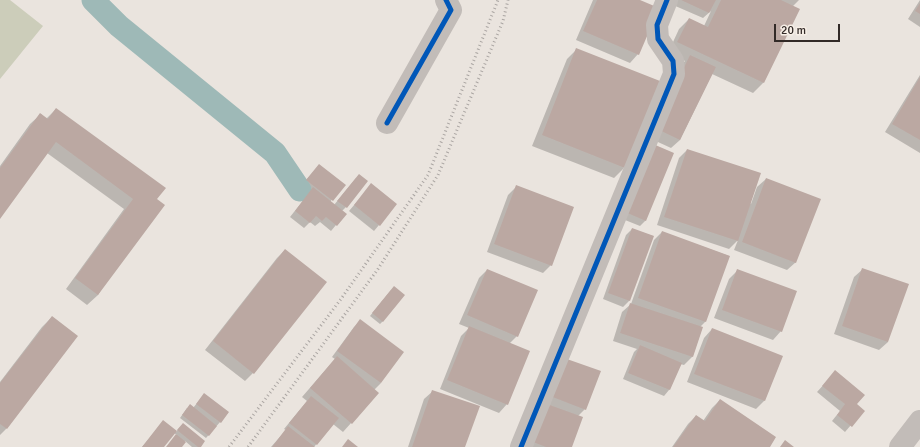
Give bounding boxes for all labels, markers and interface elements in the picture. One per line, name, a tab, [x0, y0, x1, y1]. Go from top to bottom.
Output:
scale bar	[776, 16, 842, 42]
text: 20 m	[781, 23, 806, 38]

